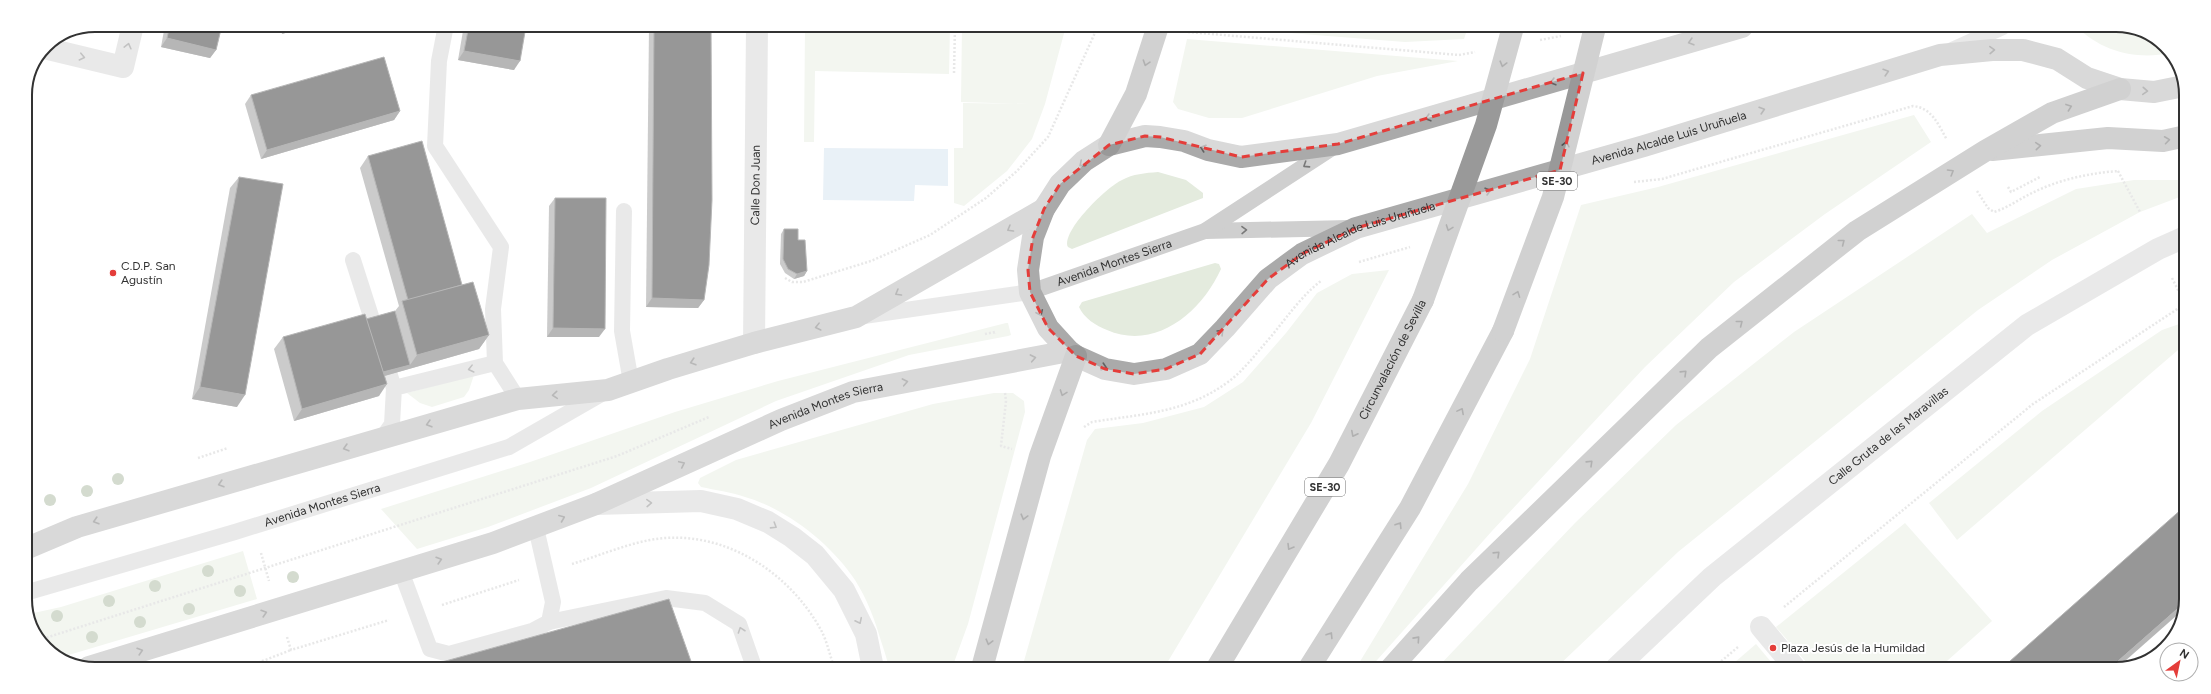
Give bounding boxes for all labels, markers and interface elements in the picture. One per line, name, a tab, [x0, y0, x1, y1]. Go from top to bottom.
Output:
one-way arrow	[1688, 37, 1695, 46]
one-way arrow	[123, 43, 132, 50]
one-way arrow	[1989, 46, 1995, 55]
one-way arrow	[78, 52, 85, 61]
one-way arrow	[1142, 60, 1151, 67]
one-way arrow	[1499, 61, 1508, 68]
one-way arrow	[1882, 68, 1889, 77]
one-way arrow	[1549, 77, 1556, 86]
one-way arrow	[2142, 86, 2148, 95]
one-way arrow	[2066, 103, 2073, 112]
one-way arrow	[1758, 106, 1765, 115]
street label: Avenida Alcalde Luis Uruñuela	[1590, 108, 1748, 168]
one-way arrow	[1424, 113, 1431, 122]
one-way arrow	[2164, 136, 2170, 145]
one-way arrow	[1561, 141, 1570, 148]
one-way arrow	[2035, 141, 2041, 150]
street label: Calle Don Juan	[748, 145, 763, 225]
one-way arrow	[1200, 145, 1207, 153]
one-way arrow	[1080, 159, 1087, 166]
one-way arrow	[1303, 160, 1310, 168]
one-way arrow	[1947, 169, 1954, 177]
road number: SE-30	[1537, 172, 1577, 190]
one-way arrow	[1484, 187, 1491, 196]
street label: Avenida Alcalde Luis Uruñuela	[1282, 199, 1437, 271]
one-way arrow	[1007, 224, 1014, 231]
one-way arrow	[1445, 224, 1454, 231]
one-way arrow	[1241, 226, 1247, 234]
street label: Avenida Montes Sierra	[1055, 236, 1174, 289]
one-way arrow	[1837, 240, 1844, 247]
place label: C.D.P. San Agustín	[121, 259, 176, 287]
marker: C.D.P. San Agustín	[108, 268, 118, 278]
one-way arrow	[895, 289, 902, 296]
one-way arrow	[1512, 291, 1520, 298]
street label: Circunvalación de Sevilla	[1356, 297, 1429, 422]
one-way arrow	[1035, 309, 1043, 316]
one-way arrow	[1736, 321, 1743, 328]
one-way arrow	[815, 322, 822, 331]
one-way arrow	[1216, 330, 1224, 337]
one-way arrow	[1030, 355, 1036, 363]
one-way arrow	[690, 357, 697, 366]
one-way arrow	[1101, 363, 1108, 371]
one-way arrow	[468, 364, 475, 373]
one-way arrow	[1679, 370, 1687, 377]
street label: Avenida Montes Sierra	[766, 379, 884, 432]
one-way arrow	[902, 379, 908, 387]
street label: Calle Gruta de las Maravillas	[1826, 384, 1951, 488]
one-way arrow	[1060, 389, 1068, 396]
one-way arrow	[552, 391, 558, 400]
one-way arrow	[1456, 408, 1464, 415]
one-way arrow	[426, 419, 433, 428]
one-way arrow	[1351, 430, 1359, 437]
one-way arrow	[343, 443, 350, 452]
one-way arrow	[1585, 460, 1593, 468]
one-way arrow	[678, 461, 686, 469]
road number: SE-30	[1305, 478, 1345, 496]
one-way arrow	[218, 479, 225, 488]
street label: Avenida Montes Sierra	[262, 480, 382, 530]
one-way arrow	[646, 498, 652, 507]
one-way arrow	[1020, 513, 1029, 520]
one-way arrow	[558, 514, 565, 522]
one-way arrow	[93, 516, 100, 525]
one-way arrow	[770, 521, 777, 528]
one-way arrow	[1395, 522, 1402, 529]
one-way arrow	[1287, 543, 1294, 550]
one-way arrow	[1492, 551, 1500, 559]
one-way arrow	[435, 556, 442, 565]
one-way arrow	[260, 609, 267, 618]
one-way arrow	[854, 616, 862, 624]
one-way arrow	[738, 627, 746, 634]
one-way arrow	[1325, 632, 1333, 639]
one-way arrow	[1412, 636, 1420, 644]
one-way arrow	[985, 638, 994, 645]
place label: Plaza Jesús de la Humildad	[1781, 641, 1925, 655]
north arrow	[2159, 642, 2199, 682]
marker: Plaza Jesús de la Humildad	[1768, 643, 1778, 653]
text: N	[2177, 646, 2191, 662]
one-way arrow	[136, 647, 143, 656]

